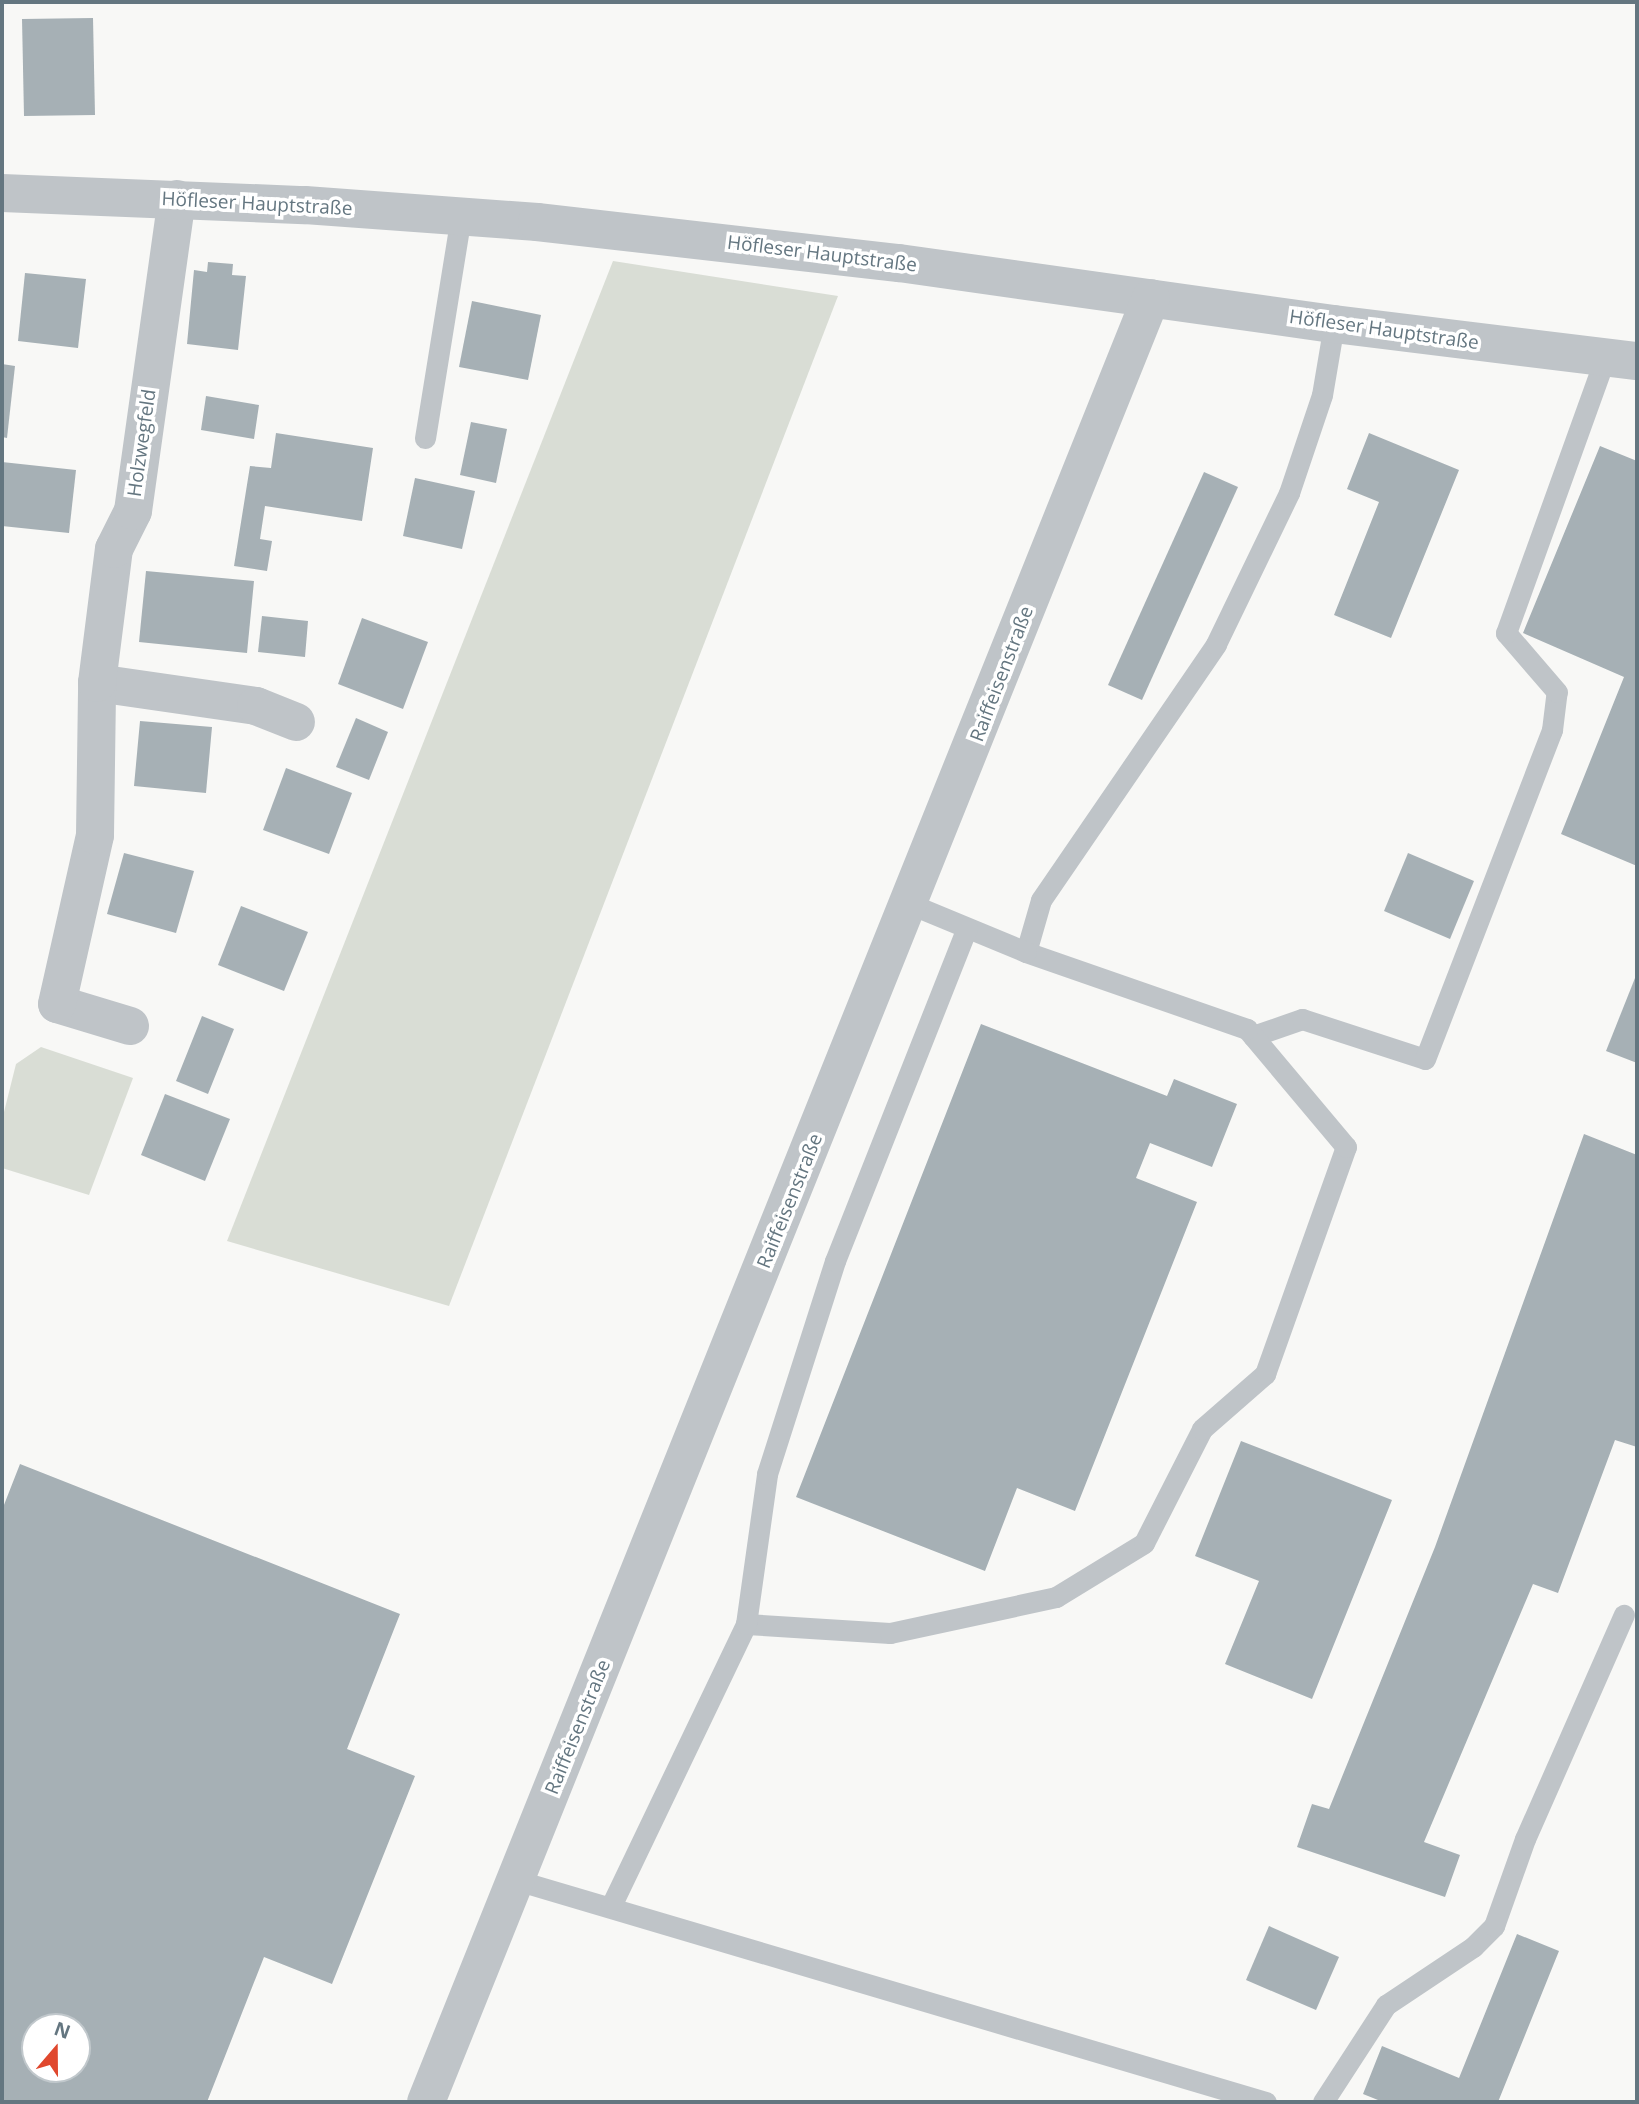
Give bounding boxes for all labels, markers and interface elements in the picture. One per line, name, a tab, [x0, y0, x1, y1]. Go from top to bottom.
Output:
street label: Höfleser Hauptstraße	[161, 188, 353, 220]
street label: Höfleser Hauptstraße	[726, 231, 918, 277]
street label: Höfleser Hauptstraße	[1288, 305, 1480, 355]
street label: Holzwegfeld	[123, 388, 161, 498]
street label: Raiffeisenstraße	[966, 603, 1038, 745]
street label: Raiffeisenstraße	[753, 1130, 827, 1272]
street label: Raiffeisenstraße	[541, 1656, 615, 1798]
north arrow	[21, 2013, 91, 2083]
text: N	[51, 2015, 74, 2045]

